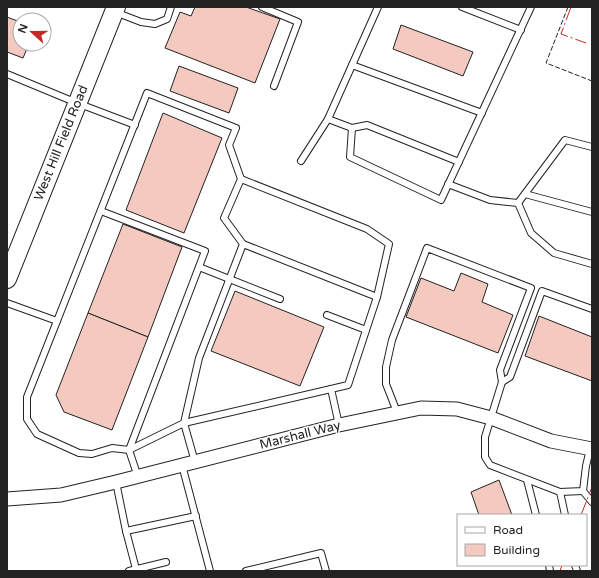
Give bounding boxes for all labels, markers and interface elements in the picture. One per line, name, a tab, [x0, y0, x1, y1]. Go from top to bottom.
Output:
north arrow	[12, 12, 52, 52]
text: N	[15, 22, 31, 35]
street label: West Hill Field Road	[31, 83, 91, 203]
street label: Marshall Way	[258, 417, 342, 453]
legend	[457, 514, 587, 566]
text: Road	[493, 523, 523, 537]
text: Building	[493, 543, 540, 557]

